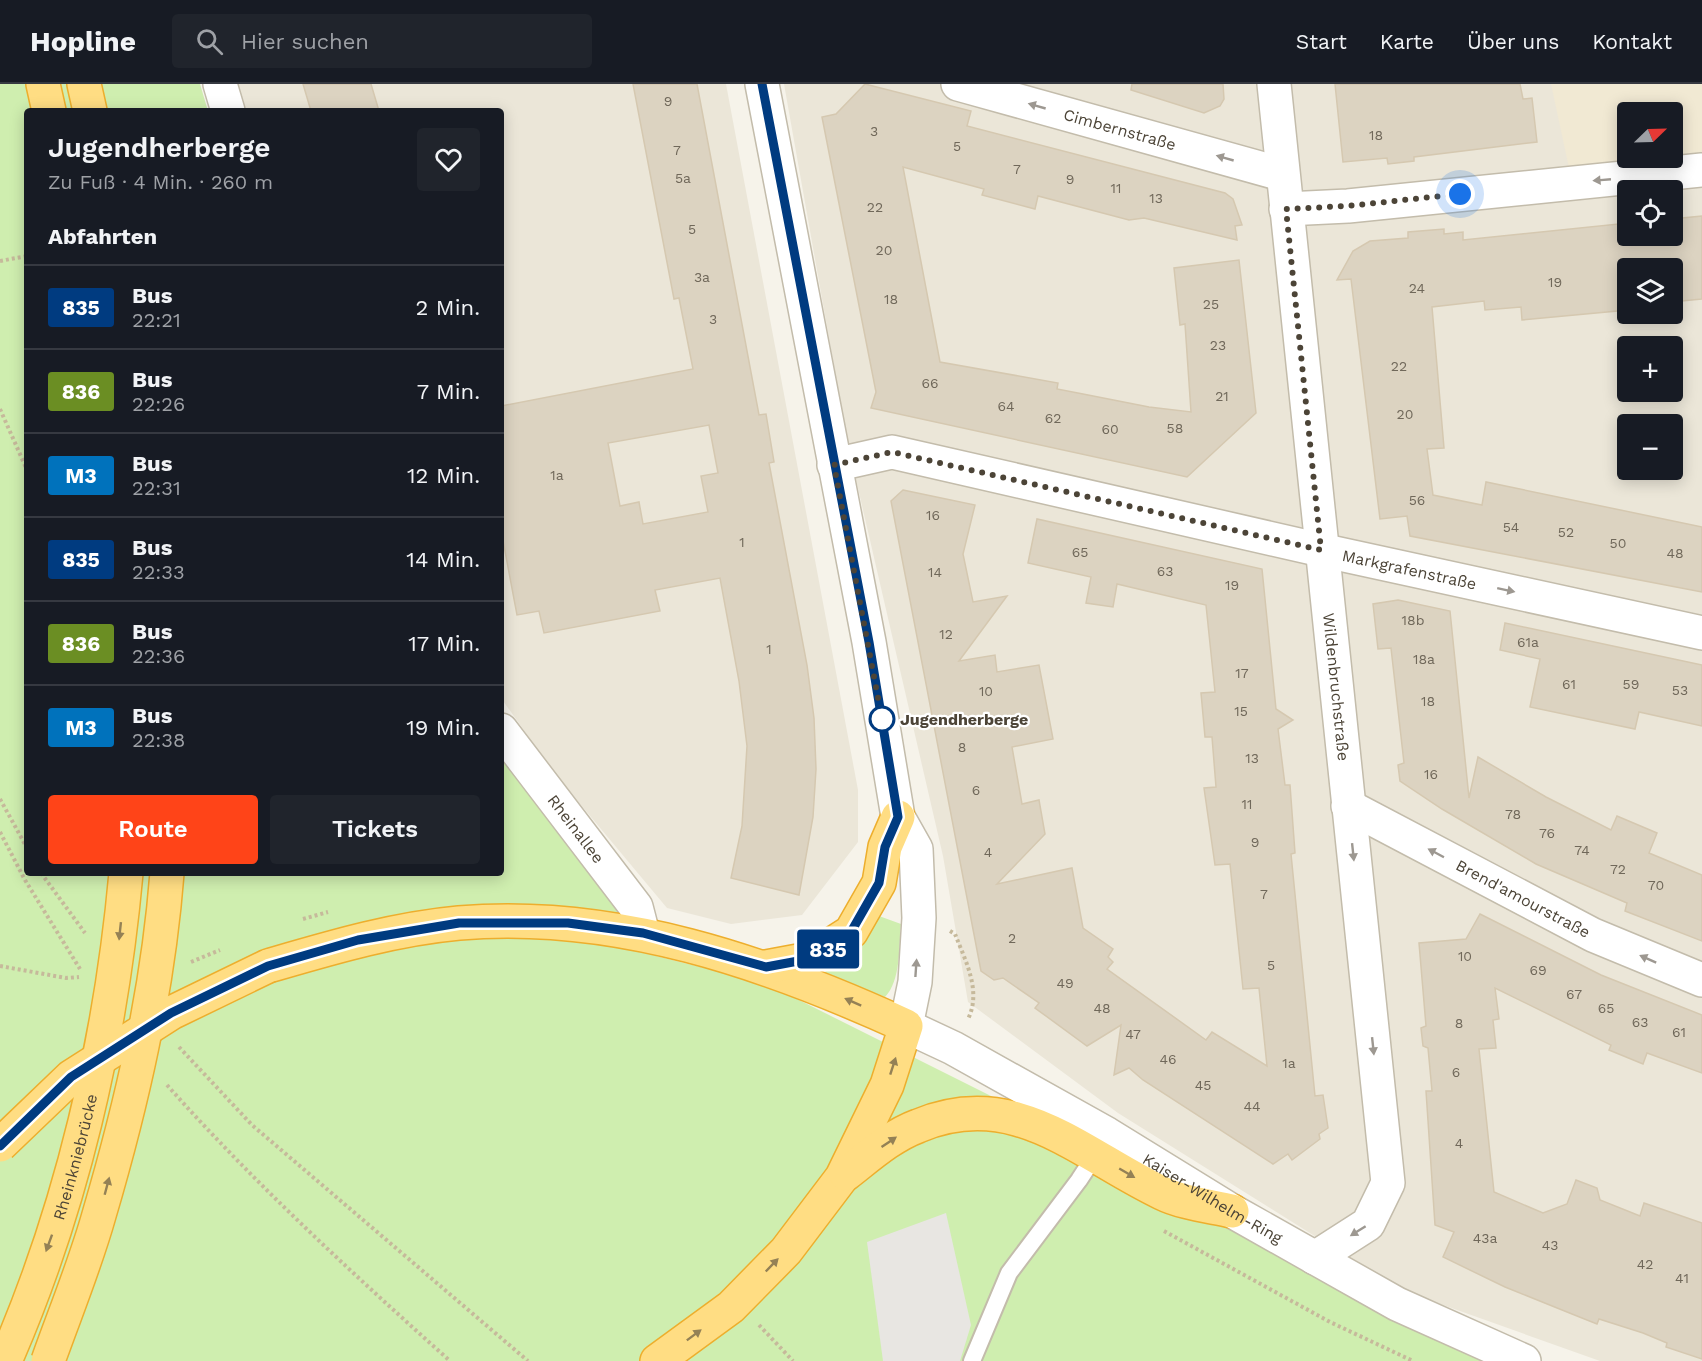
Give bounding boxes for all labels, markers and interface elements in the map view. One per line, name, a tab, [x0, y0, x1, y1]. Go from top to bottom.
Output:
search box	[172, 14, 592, 68]
text: Hopline	[30, 25, 136, 58]
icon: search	[193, 25, 226, 58]
text: Hier suchen	[241, 29, 369, 54]
text: Start	[1296, 29, 1347, 54]
text: Karte	[1380, 29, 1434, 54]
text: Über uns	[1467, 29, 1559, 54]
text: Kontakt	[1592, 29, 1672, 54]
house number: 9	[664, 93, 672, 109]
one-way arrow	[1028, 101, 1046, 110]
north arrow	[1617, 102, 1683, 168]
map controls	[1617, 102, 1683, 480]
street label: Cimbernstraße	[1061, 105, 1178, 154]
house number: 3	[870, 123, 878, 139]
house number: 18	[1369, 127, 1383, 143]
button: heart	[417, 128, 480, 191]
text: Jugendherberge	[48, 131, 271, 164]
house number: 5	[953, 138, 961, 154]
house number: 7	[673, 142, 681, 158]
one-way arrow	[1216, 153, 1234, 162]
house number: 7	[1013, 161, 1021, 177]
text: Zu Fuß · 4 Min. · 260 m	[48, 170, 273, 194]
house number: 5a	[675, 170, 691, 186]
house number: 9	[1066, 171, 1074, 187]
one-way arrow	[1592, 175, 1611, 185]
your location	[1445, 179, 1475, 209]
house number: 11	[1111, 180, 1121, 196]
button: locate	[1617, 180, 1683, 246]
house number: 13	[1149, 190, 1163, 206]
house number: 22	[867, 199, 883, 215]
house number: 5	[688, 221, 696, 237]
text: Abfahrten	[48, 224, 157, 249]
house number: 20	[876, 242, 892, 258]
button: layers	[1617, 258, 1683, 324]
house number: 3a	[694, 269, 710, 285]
house number: 19	[1548, 274, 1562, 290]
house number: 24	[1409, 280, 1425, 296]
text: Bus	[132, 283, 172, 308]
house number: 18	[884, 291, 898, 307]
text: 835	[62, 295, 100, 320]
text: 2 Min.	[416, 295, 480, 320]
house number: 25	[1203, 296, 1219, 312]
text: 22:21	[132, 308, 181, 332]
house number: 3	[709, 311, 717, 327]
button: +	[1617, 336, 1683, 402]
house number: 23	[1210, 337, 1226, 353]
house number: 22	[1391, 358, 1407, 374]
text: Bus	[132, 367, 172, 392]
house number: 66	[921, 375, 939, 391]
text: 836	[62, 379, 100, 404]
text: 7 Min.	[417, 379, 480, 404]
house number: 21	[1215, 388, 1229, 404]
text: 22:26	[132, 392, 185, 416]
house number: 64	[997, 398, 1015, 414]
house number: 20	[1397, 406, 1413, 422]
house number: 62	[1045, 410, 1061, 426]
button: −	[1617, 414, 1683, 480]
house number: 58	[1167, 420, 1183, 436]
house number: 60	[1101, 421, 1119, 437]
text: Bus	[132, 451, 172, 476]
text: M3	[65, 463, 97, 488]
text: 12 Min.	[407, 463, 480, 488]
house number: 1a	[550, 467, 564, 483]
text: 22:31	[132, 476, 181, 500]
house number: 56	[1409, 492, 1425, 508]
house number: 16	[926, 507, 940, 523]
house number: 54	[1503, 519, 1519, 535]
house number: 52	[1558, 524, 1574, 540]
house number: 1	[739, 534, 745, 550]
text: Bus	[132, 535, 172, 560]
house number: 50	[1610, 535, 1626, 551]
house number: 65	[1072, 544, 1088, 560]
house number: 48	[1666, 545, 1684, 561]
street label: Markgrafenstraße	[1340, 546, 1478, 594]
text: 835	[62, 547, 100, 572]
text: 14 Min.	[406, 547, 480, 572]
text: 22:33	[132, 560, 185, 584]
house number: 63	[1157, 563, 1173, 579]
house number: 14	[928, 564, 942, 580]
house number: 19	[1225, 577, 1239, 593]
one-way arrow	[1497, 586, 1516, 595]
street label: Wildenbruchstraße	[1319, 612, 1353, 762]
house number: 18b	[1402, 612, 1424, 628]
text: Bus	[132, 619, 172, 644]
house number: 12	[939, 626, 953, 642]
text: 836	[62, 631, 100, 656]
text: 17 Min.	[408, 631, 480, 656]
house number: 61a	[1517, 634, 1539, 650]
house number: 1	[766, 641, 772, 657]
text: 22:36	[132, 644, 185, 668]
house number: 18a	[1413, 651, 1435, 667]
house number: 17	[1235, 665, 1249, 681]
house number: 61	[1562, 676, 1576, 692]
house number: 59	[1623, 676, 1639, 692]
house number: 53	[1672, 682, 1688, 698]
house number: 10	[979, 683, 993, 699]
house number: 18	[1421, 693, 1435, 709]
text: Bus	[132, 703, 172, 728]
house number: 15	[1234, 703, 1248, 719]
marker: Jugendherberge	[869, 706, 895, 732]
place label: Jugendherberge	[900, 710, 1028, 729]
text: M3	[65, 715, 97, 740]
text: 19 Min.	[406, 715, 480, 740]
text: 22:38	[132, 728, 185, 752]
house number: 8	[958, 739, 966, 755]
house number: 13	[1245, 750, 1259, 766]
house number: 16	[1424, 766, 1438, 782]
house number: 6	[972, 782, 980, 798]
street label: Rheinallee	[544, 791, 608, 867]
button: Route	[48, 795, 258, 864]
button: Tickets	[270, 795, 480, 864]
house number: 11	[1242, 796, 1252, 812]
house number: 78	[1505, 806, 1521, 822]
house number: 76	[1539, 825, 1555, 841]
house number: 9	[1251, 834, 1259, 850]
house number: 74	[1574, 842, 1590, 858]
one-way arrow	[1348, 843, 1358, 862]
house number: 4	[984, 844, 992, 860]
one-way arrow	[1427, 848, 1444, 858]
street label: Brend'amourstraße	[1453, 856, 1593, 942]
house number: 72	[1610, 861, 1626, 877]
house number: 70	[1648, 877, 1664, 893]
house number: 7	[1260, 886, 1268, 902]
one-way arrow	[116, 922, 125, 941]
line badge: 835	[794, 930, 862, 968]
house number: 2	[1008, 930, 1016, 946]
text: 835	[809, 937, 847, 962]
house number: 10	[1458, 948, 1472, 964]
one-way arrow	[1638, 954, 1656, 964]
house number: 5	[1267, 957, 1275, 973]
one-way arrow	[911, 959, 920, 978]
house number: 69	[1529, 962, 1547, 978]
house number: 49	[1056, 975, 1074, 991]
house number: 67	[1566, 986, 1582, 1002]
one-way arrow	[844, 997, 862, 1007]
house number: 48	[1093, 1000, 1111, 1016]
house number: 65	[1598, 1000, 1614, 1016]
house number: 63	[1632, 1014, 1648, 1030]
house number: 8	[1455, 1015, 1463, 1031]
house number: 61	[1672, 1024, 1686, 1040]
house number: 47	[1125, 1026, 1141, 1042]
one-way arrow	[1368, 1037, 1378, 1056]
house number: 46	[1159, 1051, 1177, 1067]
house number: 1a	[1282, 1055, 1296, 1071]
one-way arrow	[889, 1057, 898, 1075]
house number: 6	[1452, 1064, 1460, 1080]
house number: 45	[1195, 1077, 1211, 1093]
street label: Rheinkniebrücke	[49, 1092, 101, 1222]
house number: 44	[1243, 1098, 1261, 1114]
house number: 4	[1455, 1135, 1463, 1151]
one-way arrow	[881, 1136, 897, 1148]
street label: Kaiser-Wilhelm-Ring	[1139, 1149, 1286, 1248]
one-way arrow	[1119, 1168, 1135, 1179]
one-way arrow	[103, 1177, 113, 1195]
one-way arrow	[1350, 1225, 1366, 1236]
house number: 43a	[1473, 1230, 1497, 1246]
one-way arrow	[43, 1235, 53, 1253]
house number: 43	[1542, 1237, 1558, 1253]
house number: 42	[1637, 1256, 1653, 1272]
one-way arrow	[764, 1259, 778, 1273]
house number: 41	[1675, 1270, 1689, 1286]
one-way arrow	[686, 1329, 702, 1341]

